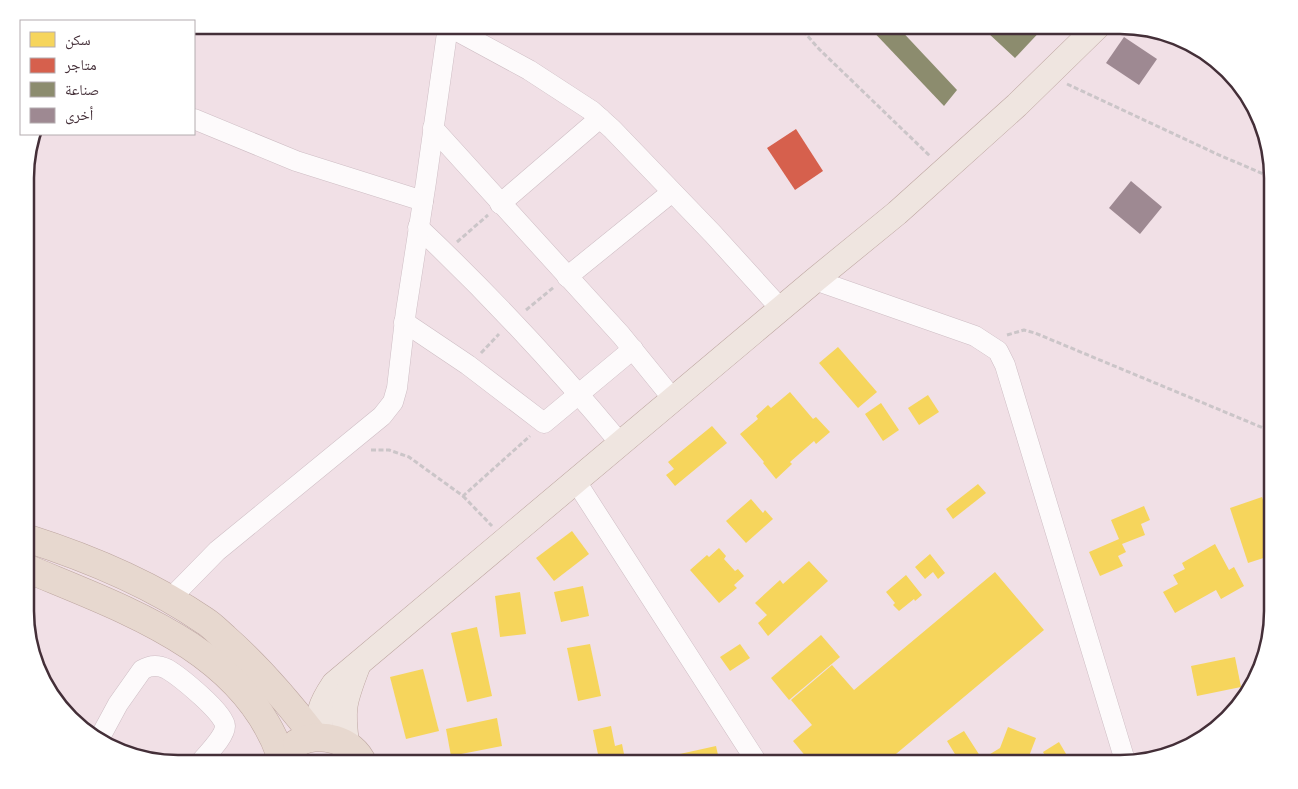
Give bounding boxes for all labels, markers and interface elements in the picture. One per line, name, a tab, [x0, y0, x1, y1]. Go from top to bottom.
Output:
legend	[20, 20, 195, 135]
text: سكن	[65, 29, 91, 50]
text: متاجر	[64, 54, 97, 74]
text: صناعة	[65, 79, 99, 99]
text: أخرى	[65, 104, 94, 125]

